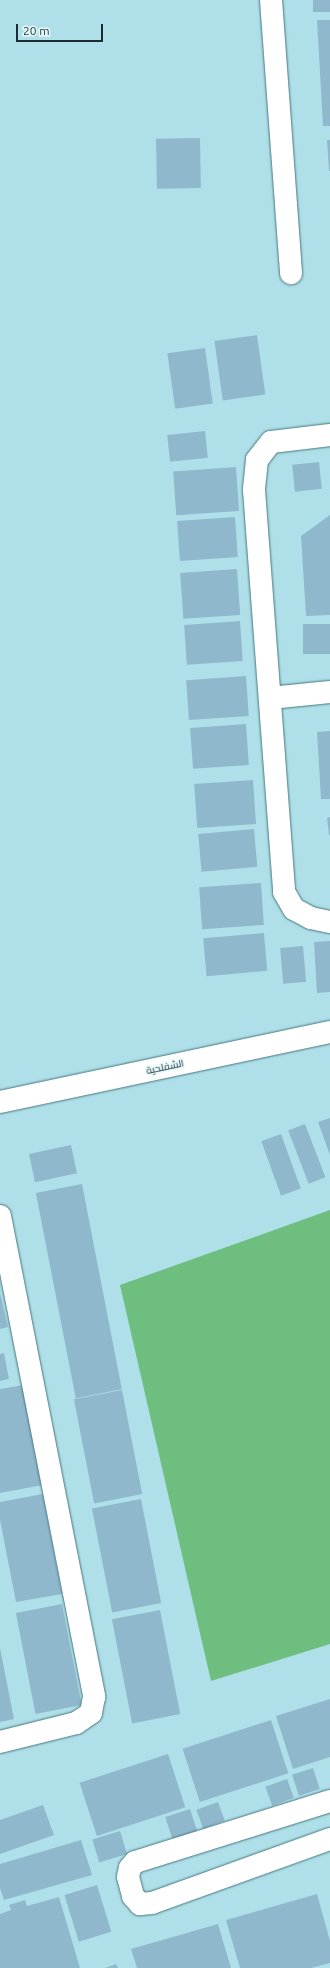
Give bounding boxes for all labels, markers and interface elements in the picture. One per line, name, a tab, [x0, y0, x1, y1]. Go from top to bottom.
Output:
scale bar	[18, 16, 105, 42]
text: 20 m	[23, 24, 50, 37]
street label: الشفلحية	[145, 1057, 185, 1077]

